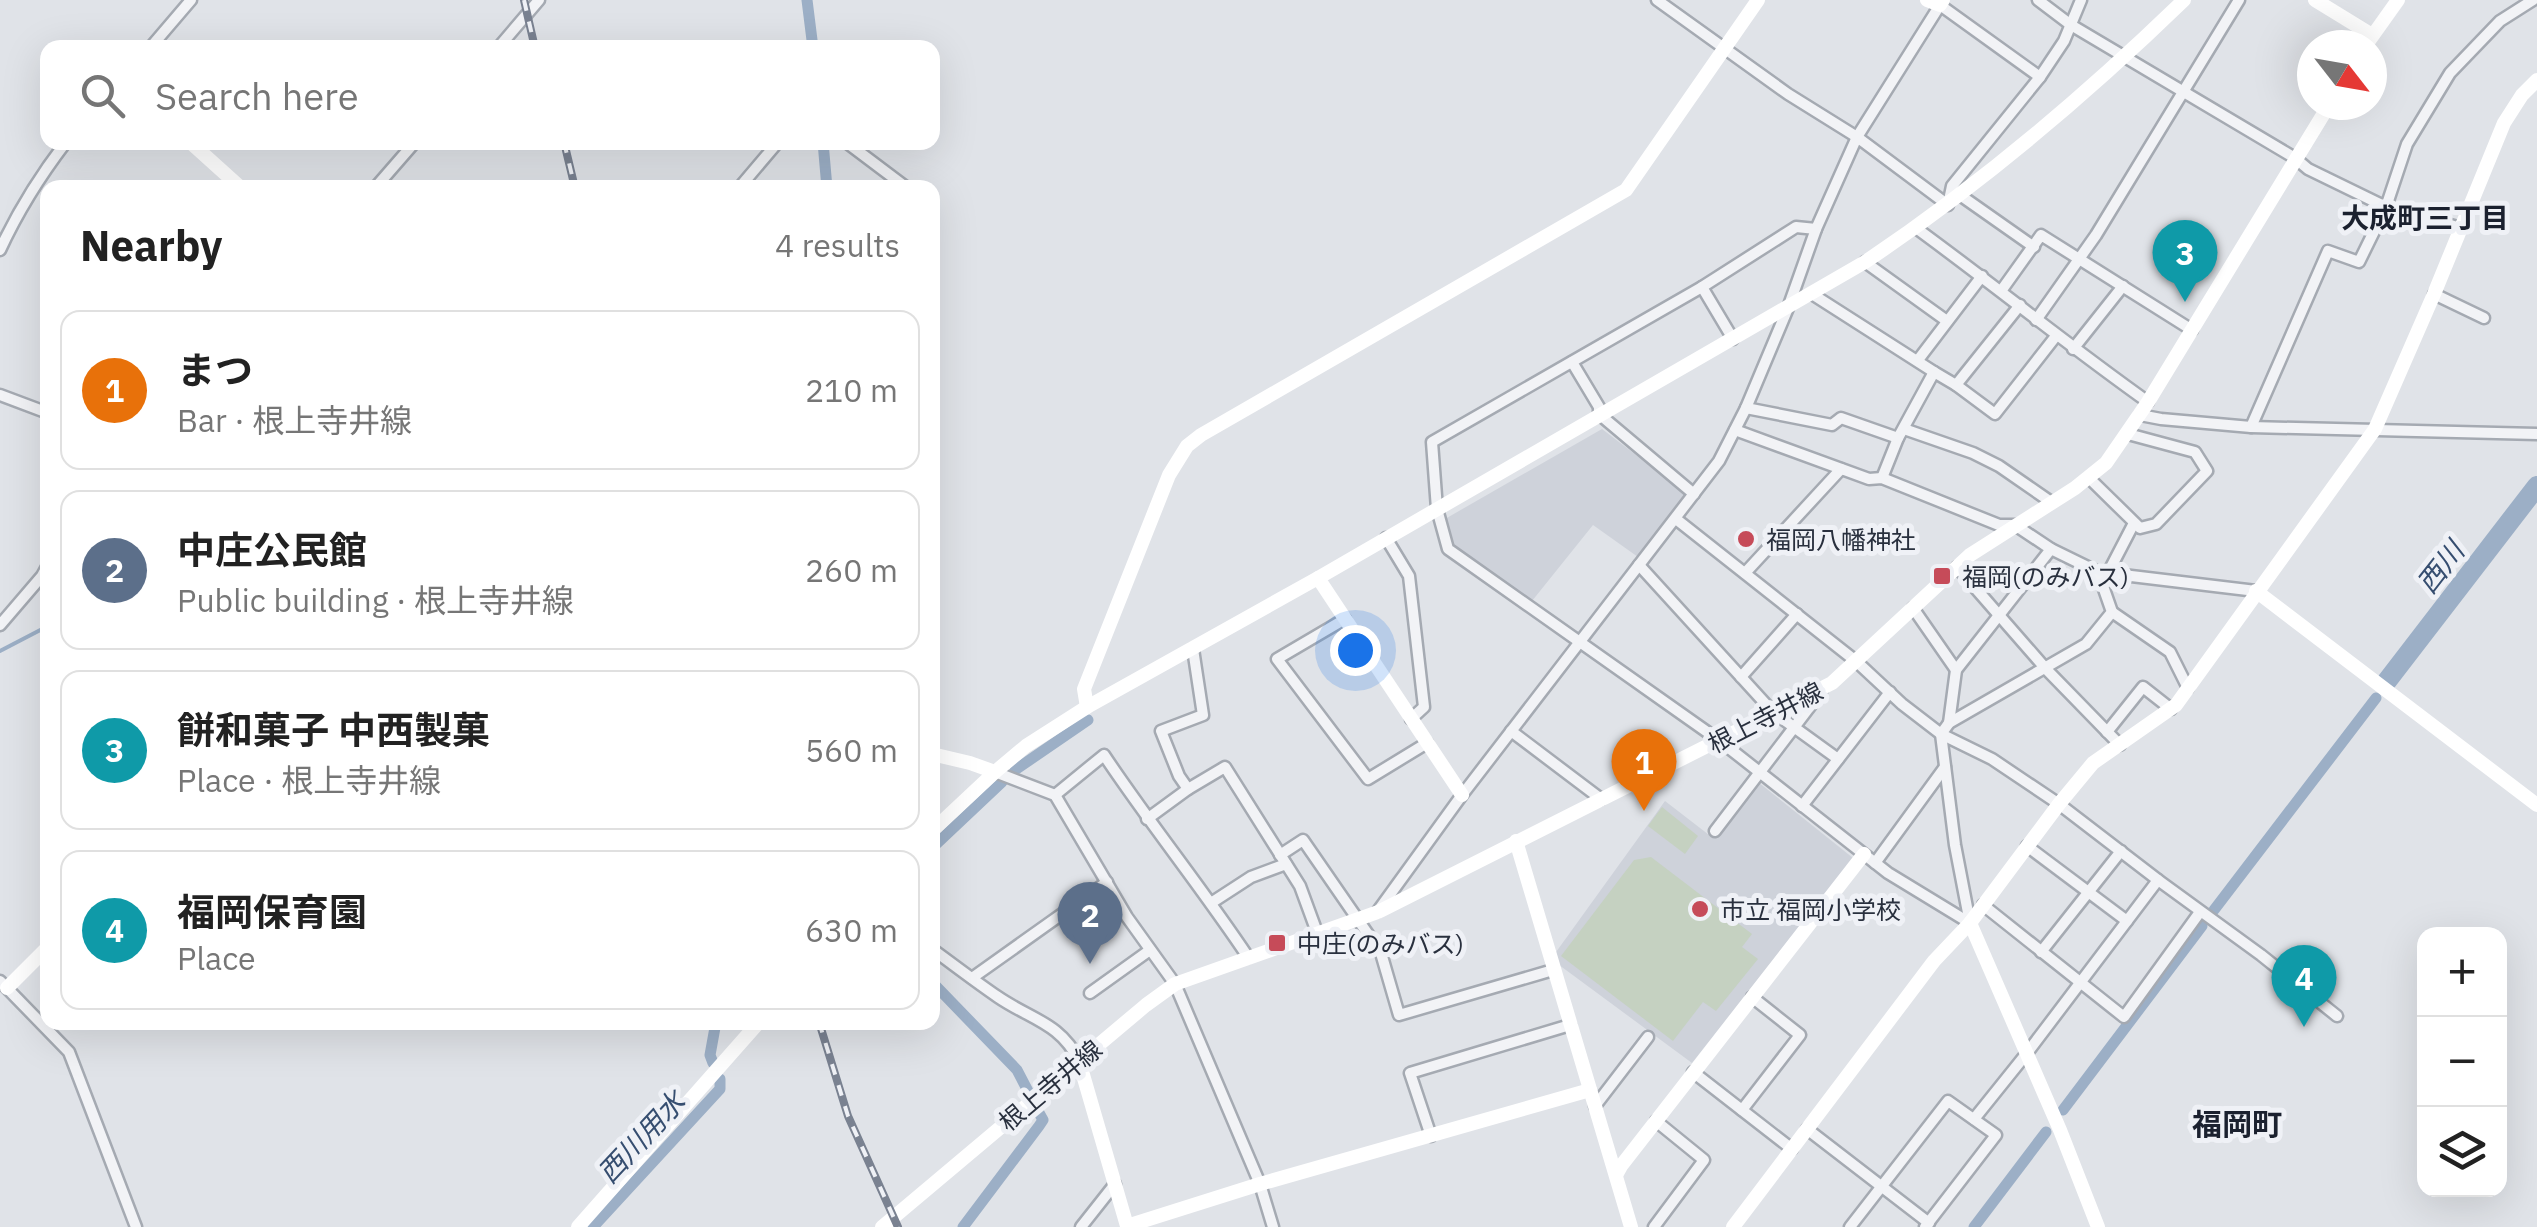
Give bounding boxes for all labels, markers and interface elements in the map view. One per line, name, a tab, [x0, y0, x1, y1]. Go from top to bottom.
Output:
north arrow	[2297, 30, 2387, 120]
search box	[40, 40, 940, 150]
icon: search	[75, 68, 130, 123]
text: Search here	[155, 71, 359, 120]
district label: 大成町三丁目	[2341, 199, 2509, 236]
text: Nearby	[80, 218, 222, 273]
pin: 3	[2152, 220, 2218, 302]
text: 4 results	[775, 224, 900, 266]
text: まつ	[177, 345, 253, 394]
text: 1	[105, 369, 124, 411]
text: 210 m	[805, 369, 898, 411]
text: Bar · 根上寺井線	[177, 399, 412, 441]
place label: 福岡八幡神社	[1766, 523, 1916, 556]
text: 中庄公民館	[177, 525, 367, 574]
marker: 福岡八幡神社	[1735, 528, 1757, 550]
water label: 西川	[2408, 531, 2474, 600]
text: 2	[105, 549, 124, 591]
text: 260 m	[805, 549, 898, 591]
place label: 福岡(のみバス)	[1962, 560, 2129, 593]
marker: 福岡(のみバス)	[1931, 565, 1953, 587]
text: Public building · 根上寺井線	[177, 579, 574, 621]
your location	[1330, 625, 1381, 676]
street label: 根上寺井線	[1702, 674, 1828, 760]
text: 餅和菓子 中西製菓	[177, 705, 490, 754]
pin: 1	[1612, 728, 1676, 811]
text: 3	[105, 729, 124, 771]
text: 560 m	[805, 729, 898, 771]
text: Place · 根上寺井線	[177, 759, 441, 801]
pin: 2	[1058, 882, 1122, 964]
text: 福岡保育園	[177, 887, 367, 936]
place label: 市立 福岡小学校	[1720, 893, 1901, 926]
marker: 市立 福岡小学校	[1689, 898, 1711, 920]
text: 4	[105, 909, 124, 951]
text: 630 m	[805, 909, 898, 951]
place label: 中庄(のみバス)	[1297, 927, 1464, 960]
map controls	[2417, 927, 2507, 1197]
button: +	[2417, 927, 2507, 1017]
marker: 中庄(のみバス)	[1266, 932, 1288, 954]
text: Place	[177, 937, 256, 979]
pin: 4	[2272, 944, 2336, 1027]
button: −	[2417, 1017, 2507, 1107]
street label: 根上寺井線	[992, 1032, 1108, 1138]
water label: 西川用水	[589, 1081, 695, 1191]
district label: 福岡町	[2192, 1104, 2282, 1143]
button: layers	[2417, 1107, 2507, 1197]

